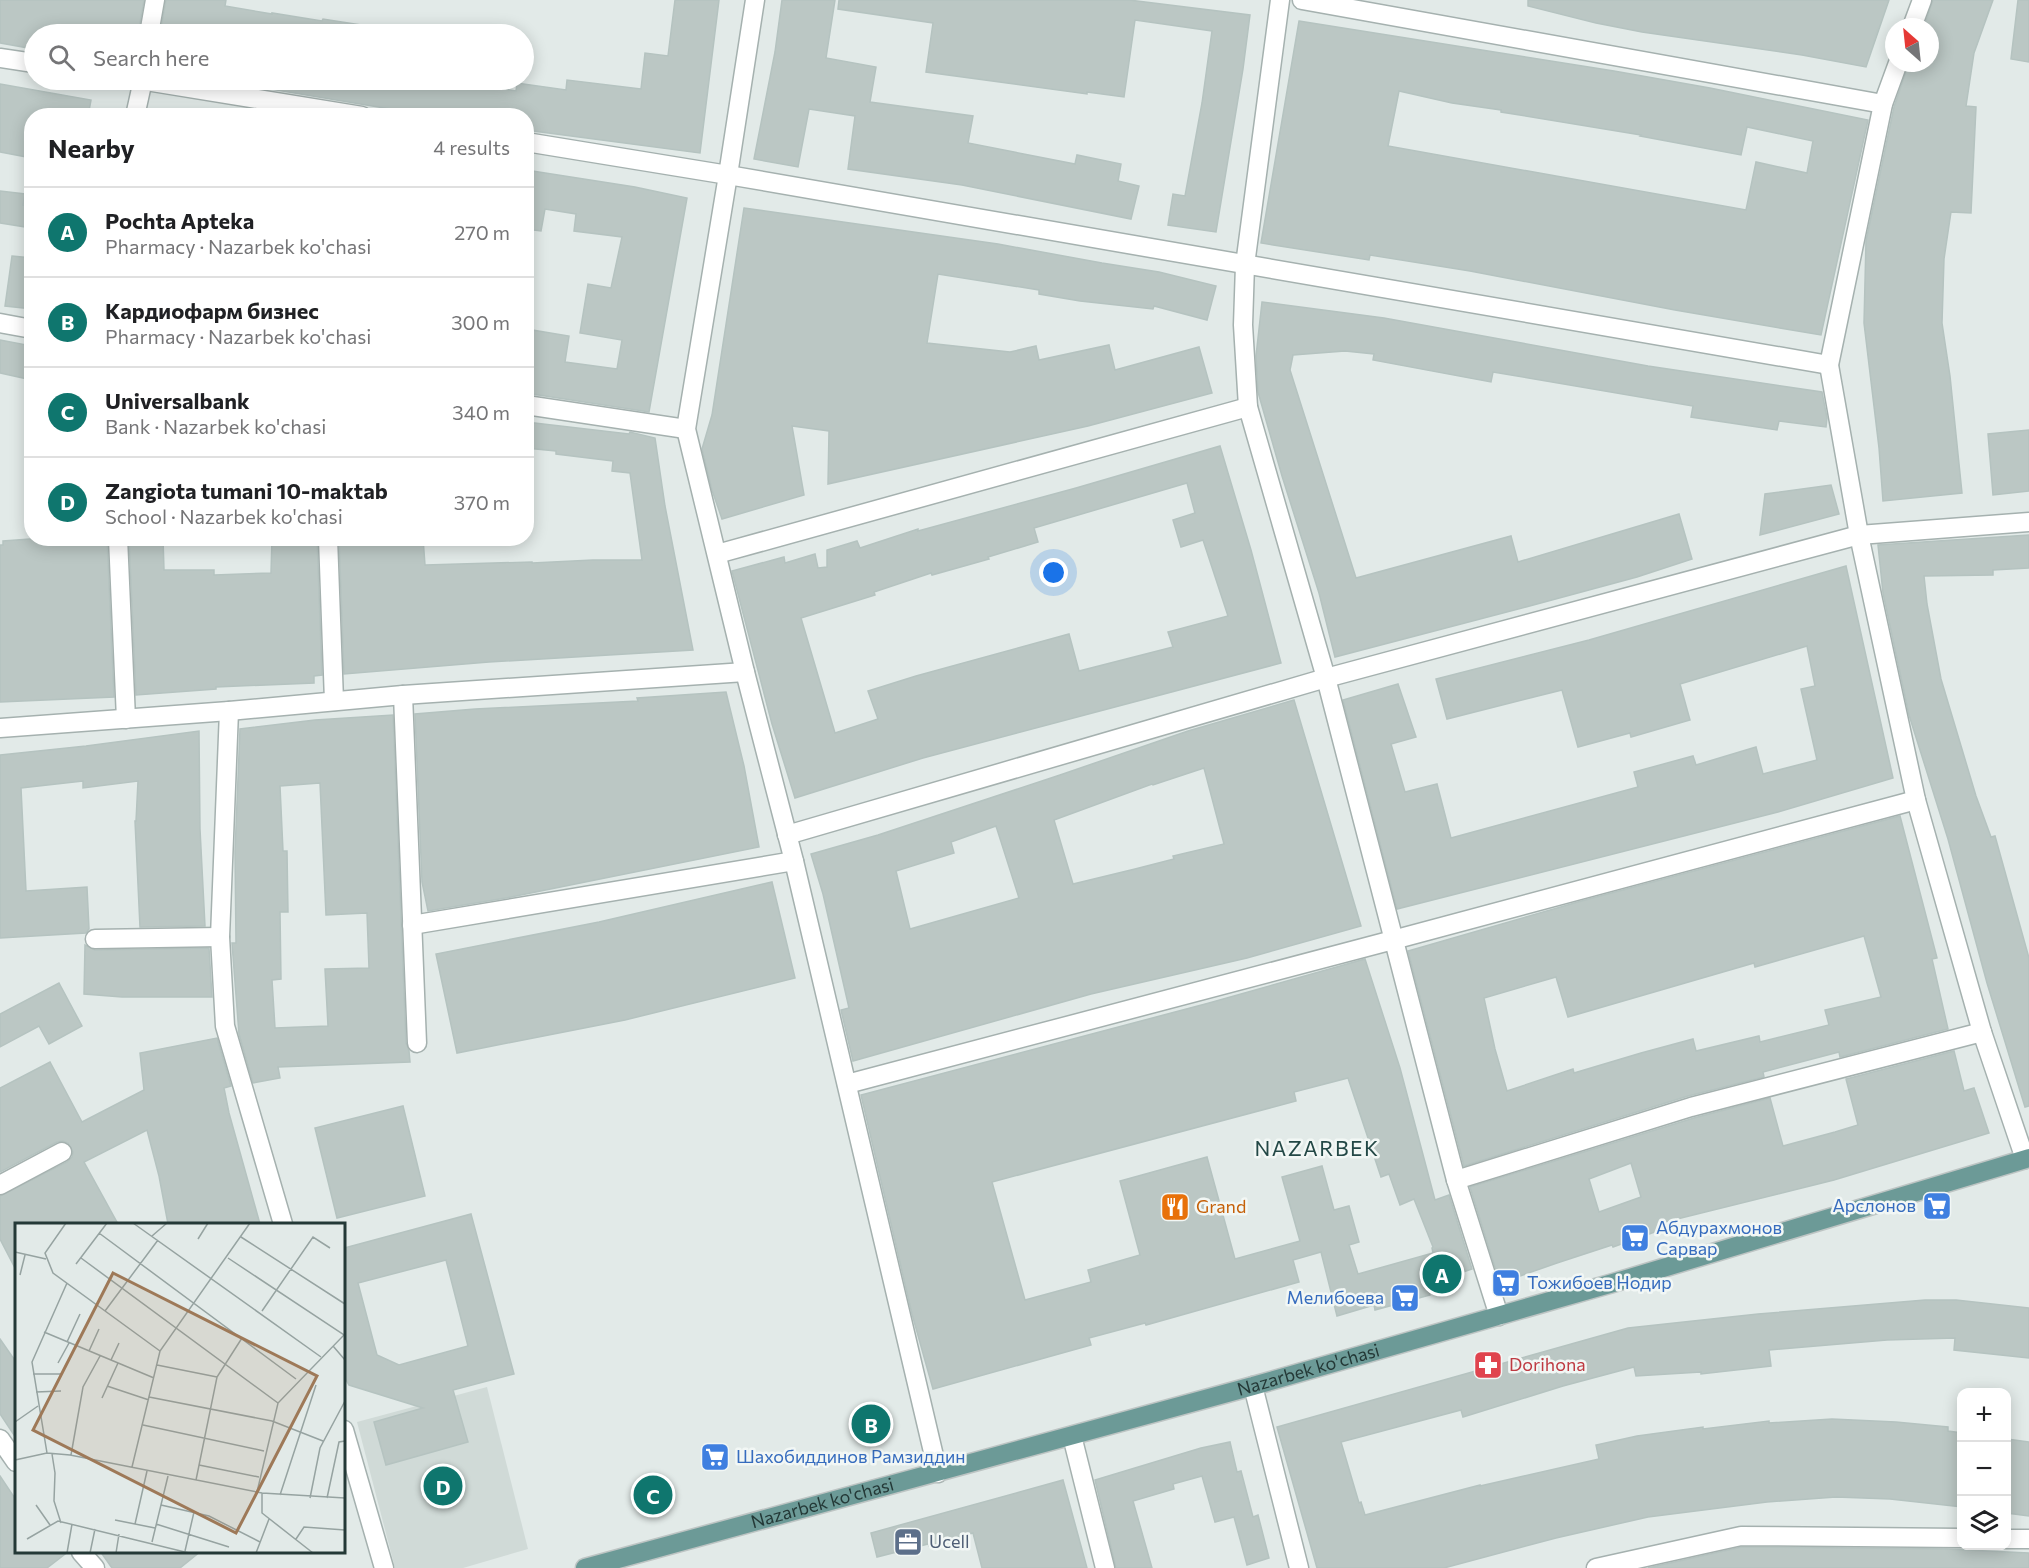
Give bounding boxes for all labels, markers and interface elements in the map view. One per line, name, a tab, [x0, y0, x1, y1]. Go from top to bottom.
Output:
north arrow	[1885, 18, 1939, 72]
search box	[24, 24, 534, 90]
icon: search	[45, 41, 78, 74]
text: Search here	[93, 44, 209, 71]
text: Nearby	[48, 132, 135, 163]
text: 4 results	[433, 135, 510, 159]
text: Pochta Apteka	[105, 207, 254, 234]
text: A	[60, 220, 75, 244]
text: 270 m	[454, 220, 510, 244]
text: Pharmacy · Nazarbek ko'chasi	[105, 234, 371, 258]
text: Кардиофарм бизнес	[105, 297, 319, 324]
text: B	[61, 310, 74, 334]
text: 300 m	[451, 310, 510, 334]
text: Pharmacy · Nazarbek ko'chasi	[105, 324, 371, 348]
text: Universalbank	[105, 387, 250, 414]
text: C	[61, 400, 74, 424]
text: 340 m	[452, 400, 510, 424]
text: Bank · Nazarbek ko'chasi	[105, 414, 326, 438]
text: Zangiota tumani 10-maktab	[105, 477, 388, 504]
text: D	[60, 490, 75, 514]
text: 370 m	[454, 490, 510, 514]
text: School · Nazarbek ko'chasi	[105, 504, 343, 528]
your location	[1039, 558, 1068, 587]
district label: NAZARBEK	[1254, 1135, 1380, 1160]
supermarket icon: Арслонов	[1921, 1190, 1953, 1222]
restaurant icon: Grand	[1159, 1191, 1191, 1223]
place label: Арслонов	[1832, 1194, 1916, 1216]
place label: Grand	[1196, 1195, 1246, 1217]
place label: Абдурахмонов Сарвар	[1656, 1216, 1782, 1259]
supermarket icon: Абдурахмонов Сарвар	[1619, 1222, 1651, 1254]
inset map	[15, 1223, 345, 1553]
pin: A	[1422, 1252, 1462, 1296]
supermarket icon: Тожибоев Нодир	[1490, 1267, 1522, 1299]
place label: Тожибоев Нодир	[1527, 1271, 1672, 1293]
supermarket icon: Мелибоева	[1389, 1282, 1421, 1314]
place label: Мелибоева	[1287, 1286, 1384, 1308]
street label: Nazarbek ko'chasi	[1234, 1338, 1382, 1400]
pharmacy icon: Dorihona	[1472, 1349, 1504, 1381]
place label: Dorihona	[1509, 1353, 1586, 1375]
map controls	[1957, 1388, 2011, 1550]
button: +	[1957, 1388, 2011, 1442]
pin: B	[852, 1402, 890, 1446]
supermarket icon: Шахобиддинов Рамзиддин	[699, 1441, 731, 1473]
button: −	[1957, 1442, 2011, 1496]
place label: Шахобиддинов Рамзиддин	[736, 1445, 966, 1467]
pin: D	[424, 1464, 462, 1508]
pin: C	[634, 1472, 672, 1518]
street label: Nazarbek ko'chasi	[748, 1472, 896, 1532]
button: layers	[1957, 1496, 2011, 1550]
office icon: Ucell	[892, 1526, 924, 1558]
place label: Ucell	[929, 1530, 970, 1552]

